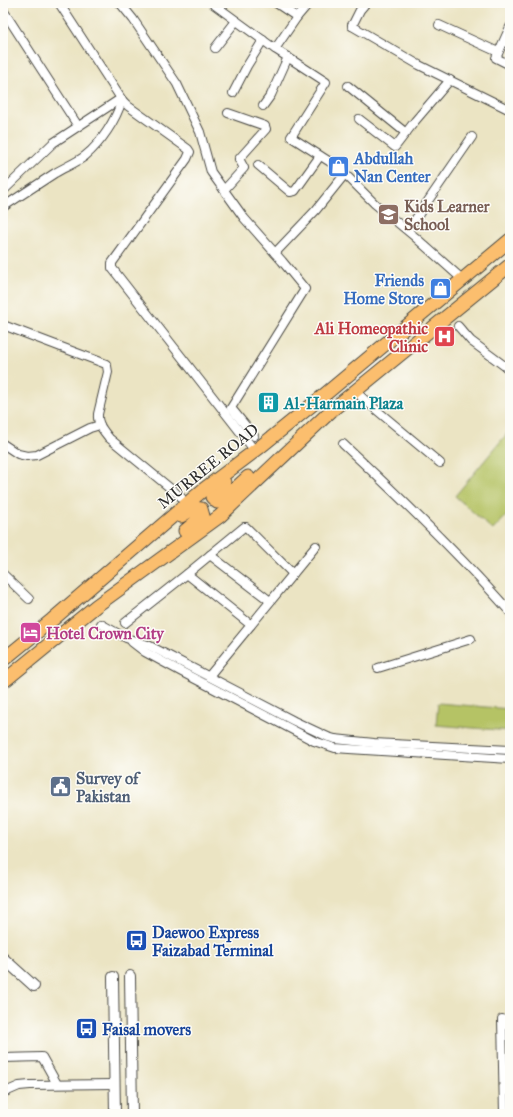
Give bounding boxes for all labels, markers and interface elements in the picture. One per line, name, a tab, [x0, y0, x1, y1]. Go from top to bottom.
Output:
place label: Abdullah Nan Center	[353, 149, 432, 186]
shop icon: Abdullah Nan Center	[325, 154, 351, 180]
place label: Kids Learner School	[404, 197, 491, 234]
school or university icon: Kids Learner School	[376, 202, 402, 228]
place label: Friends Home Store	[343, 271, 424, 308]
shop icon: Friends Home Store	[427, 276, 453, 302]
place label: Ali Homeopathic Clinic	[314, 319, 428, 356]
hospital icon: Ali Homeopathic Clinic	[431, 324, 457, 350]
building icon: Al-Harmain Plaza	[256, 390, 282, 416]
place label: Al-Harmain Plaza	[283, 394, 405, 413]
street label: MURREE ROAD	[154, 419, 262, 513]
hotel icon: Hotel Crown City	[17, 620, 43, 646]
place label: Hotel Crown City	[46, 624, 165, 644]
place label: Survey of Pakistan	[76, 769, 141, 806]
public building icon: Survey of Pakistan	[47, 774, 73, 800]
place label: Daewoo Express Faizabad Terminal	[152, 923, 274, 960]
bus stop icon: Daewoo Express Faizabad Terminal	[123, 928, 149, 954]
bus stop icon: Faisal movers	[73, 1016, 99, 1042]
place label: Faisal movers	[102, 1020, 191, 1039]

